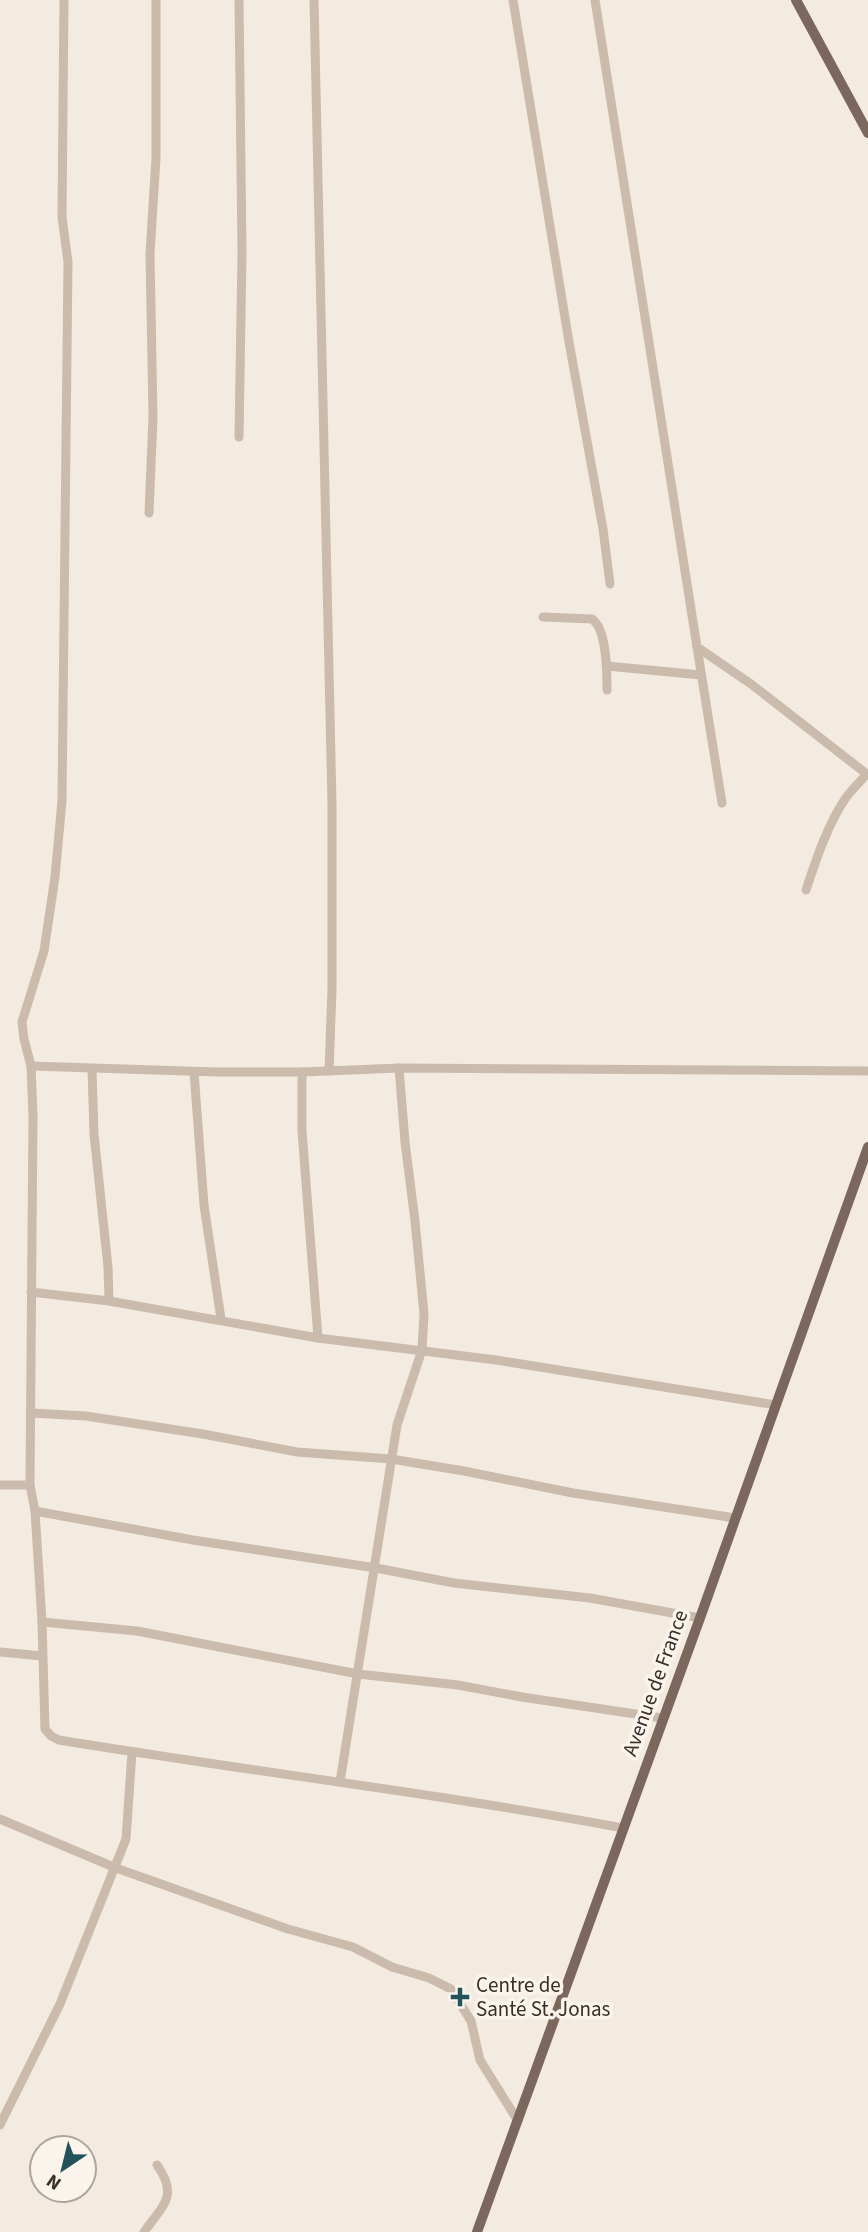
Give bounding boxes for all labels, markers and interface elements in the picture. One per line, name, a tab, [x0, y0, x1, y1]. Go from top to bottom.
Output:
street label: Avenue de France	[615, 1606, 695, 1760]
place label: Centre de Santé St. Jonas	[476, 1970, 611, 2024]
marker: Centre de Santé St. Jonas	[450, 1987, 470, 2007]
north arrow	[28, 2134, 98, 2204]
text: N	[41, 2167, 67, 2196]

